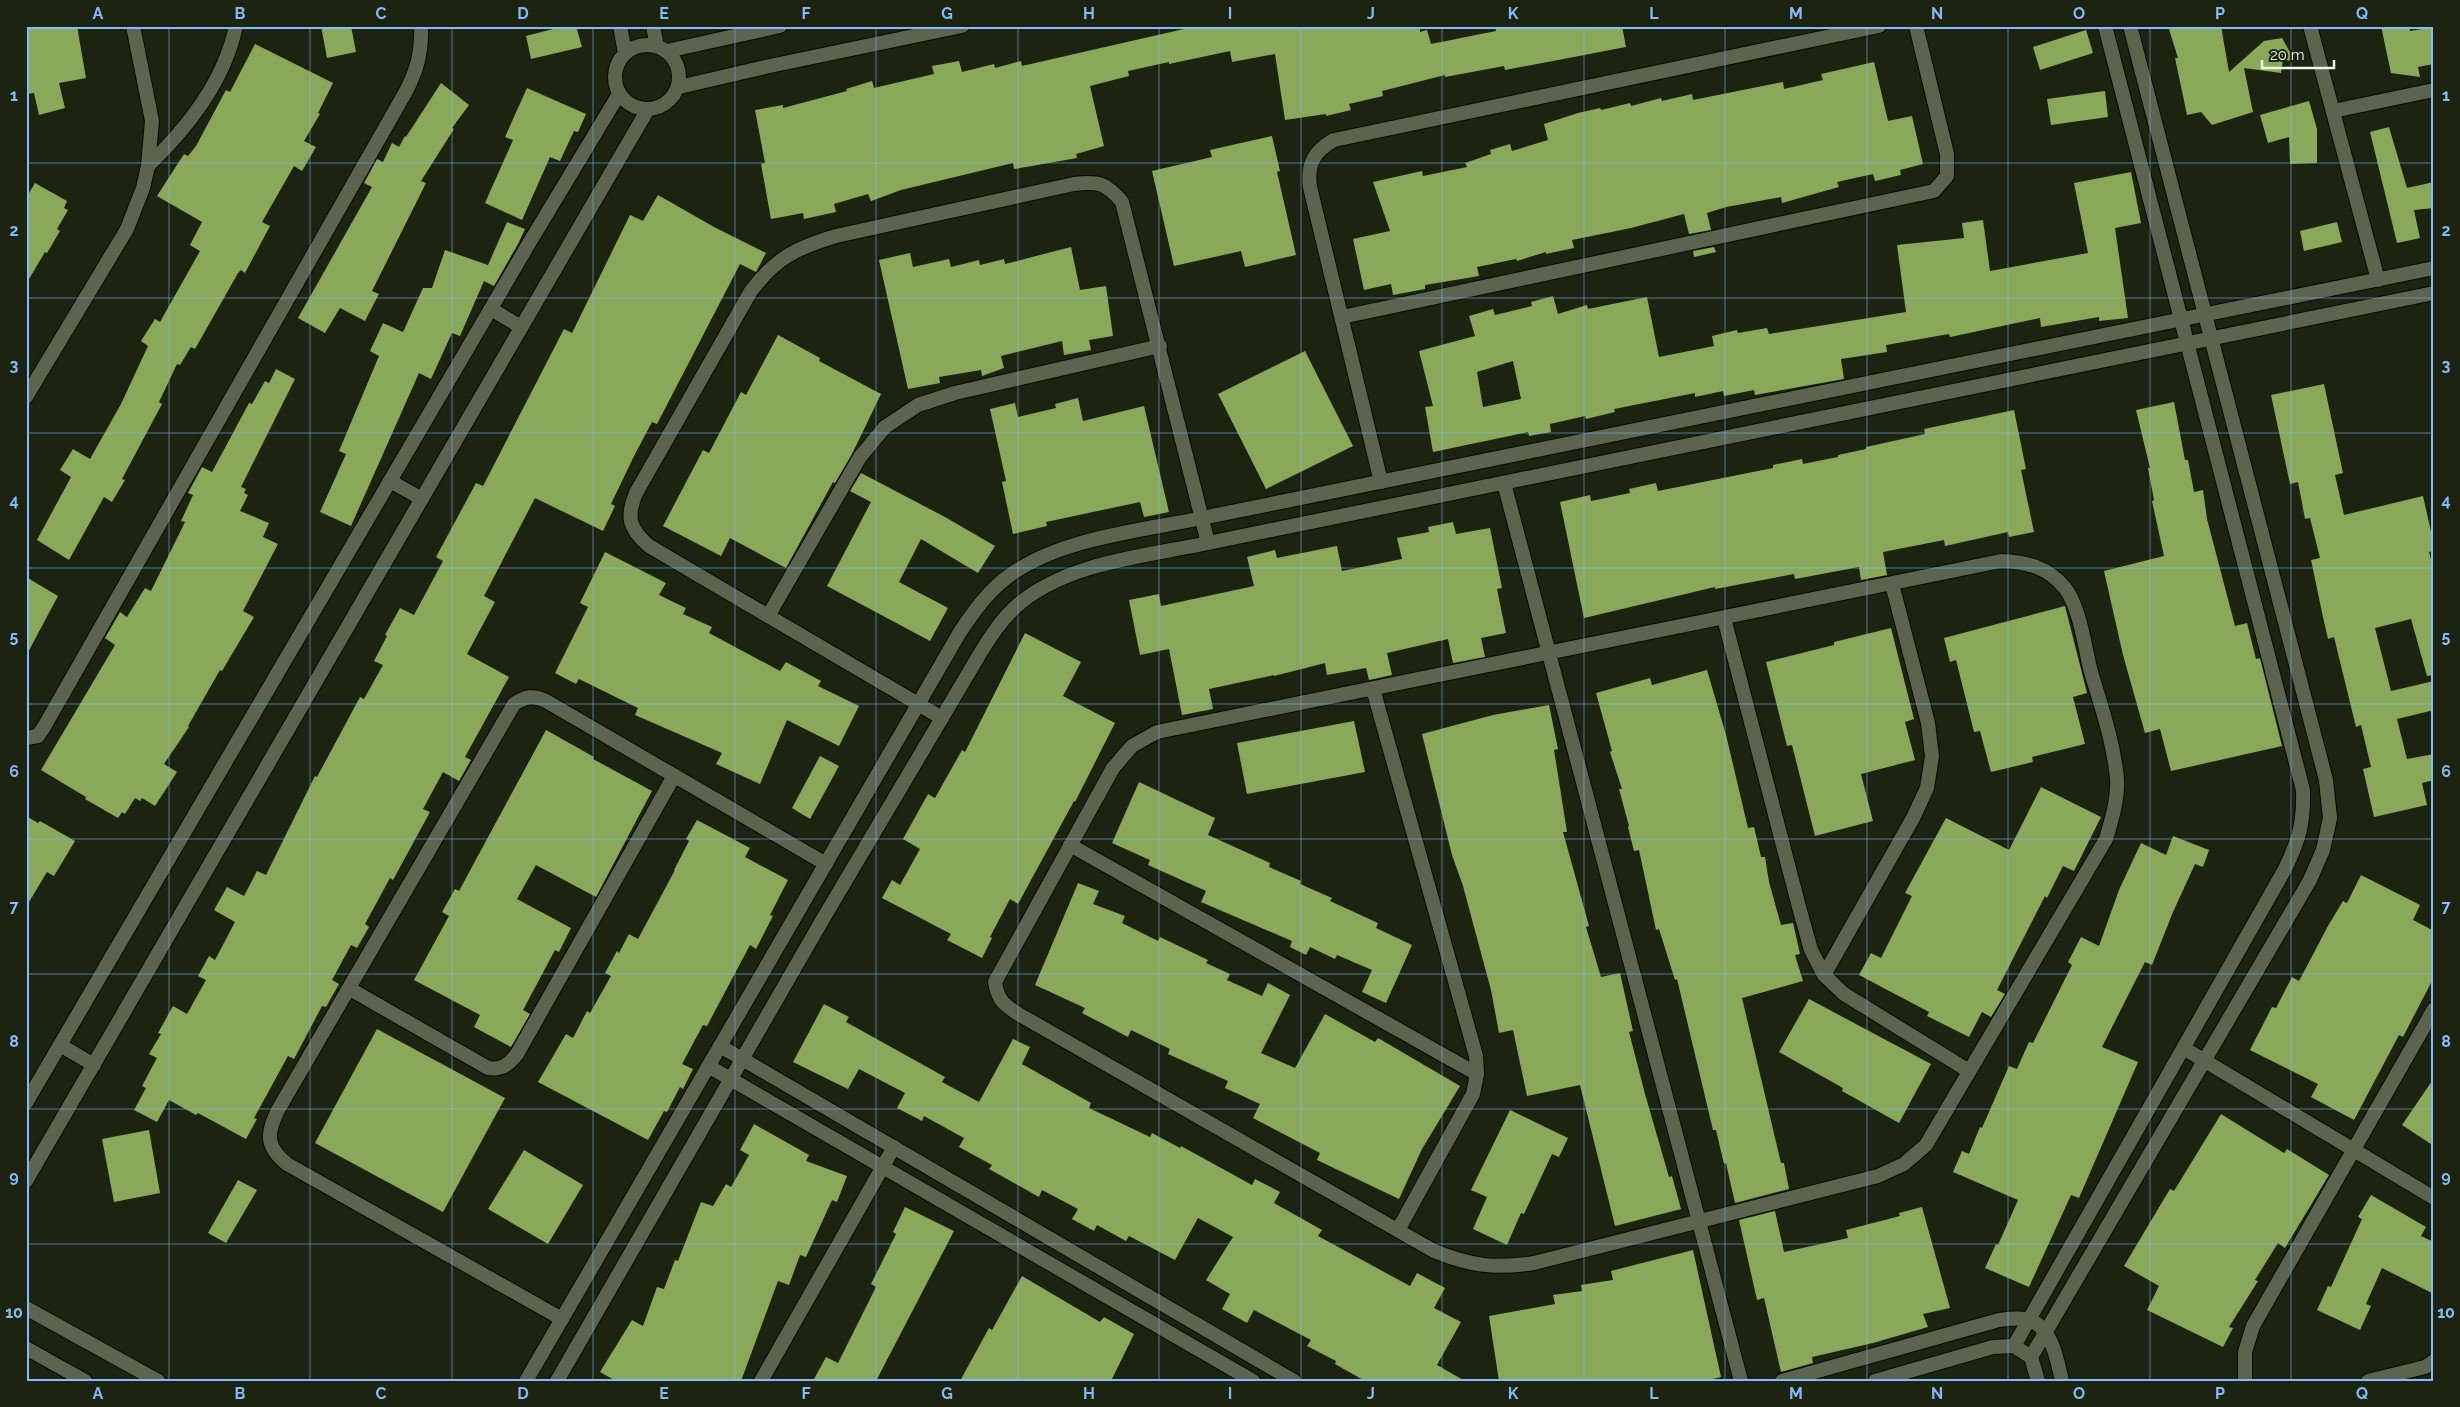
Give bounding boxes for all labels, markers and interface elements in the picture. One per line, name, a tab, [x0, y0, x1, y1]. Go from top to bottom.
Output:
text: A	[93, 4, 104, 23]
text: B	[235, 4, 246, 23]
text: C	[376, 4, 387, 23]
text: D	[517, 4, 529, 23]
text: E	[659, 4, 669, 23]
text: F	[801, 4, 811, 23]
text: G	[941, 4, 953, 23]
text: H	[1083, 4, 1095, 23]
text: I	[1228, 4, 1232, 23]
text: J	[1367, 4, 1375, 23]
text: K	[1508, 4, 1519, 23]
text: L	[1649, 4, 1659, 23]
text: M	[1789, 4, 1803, 23]
text: N	[1931, 4, 1943, 23]
text: O	[2073, 4, 2085, 23]
text: P	[2215, 4, 2225, 23]
text: Q	[2356, 4, 2368, 23]
scale bar	[2262, 38, 2335, 70]
text: 20 m	[2270, 46, 2305, 64]
text: 1	[10, 86, 18, 105]
text: 1	[2442, 86, 2450, 105]
text: 2	[9, 221, 19, 240]
text: 2	[2441, 221, 2451, 240]
text: 3	[10, 356, 19, 375]
text: 3	[2442, 356, 2451, 375]
text: 4	[9, 491, 19, 510]
text: 4	[2441, 491, 2451, 510]
text: 5	[10, 627, 19, 646]
text: 5	[2442, 627, 2451, 646]
text: 6	[9, 762, 19, 781]
text: 6	[2441, 762, 2451, 781]
text: 7	[10, 897, 19, 916]
text: 7	[2442, 897, 2451, 916]
text: 8	[9, 1032, 19, 1051]
text: 8	[2441, 1032, 2451, 1051]
text: 9	[9, 1167, 19, 1186]
text: 9	[2441, 1167, 2451, 1186]
text: 10	[5, 1303, 23, 1322]
text: 10	[2437, 1303, 2455, 1322]
text: A	[93, 1384, 104, 1403]
text: B	[235, 1384, 246, 1403]
text: C	[376, 1384, 387, 1403]
text: D	[517, 1384, 529, 1403]
text: E	[659, 1384, 669, 1403]
text: F	[801, 1384, 811, 1403]
text: G	[941, 1384, 953, 1403]
text: H	[1083, 1384, 1095, 1403]
text: I	[1228, 1384, 1232, 1403]
text: J	[1367, 1384, 1375, 1403]
text: K	[1508, 1384, 1519, 1403]
text: L	[1649, 1384, 1659, 1403]
text: M	[1789, 1384, 1803, 1403]
text: N	[1931, 1384, 1943, 1403]
text: O	[2073, 1384, 2085, 1403]
text: P	[2215, 1384, 2225, 1403]
text: Q	[2356, 1384, 2368, 1403]

